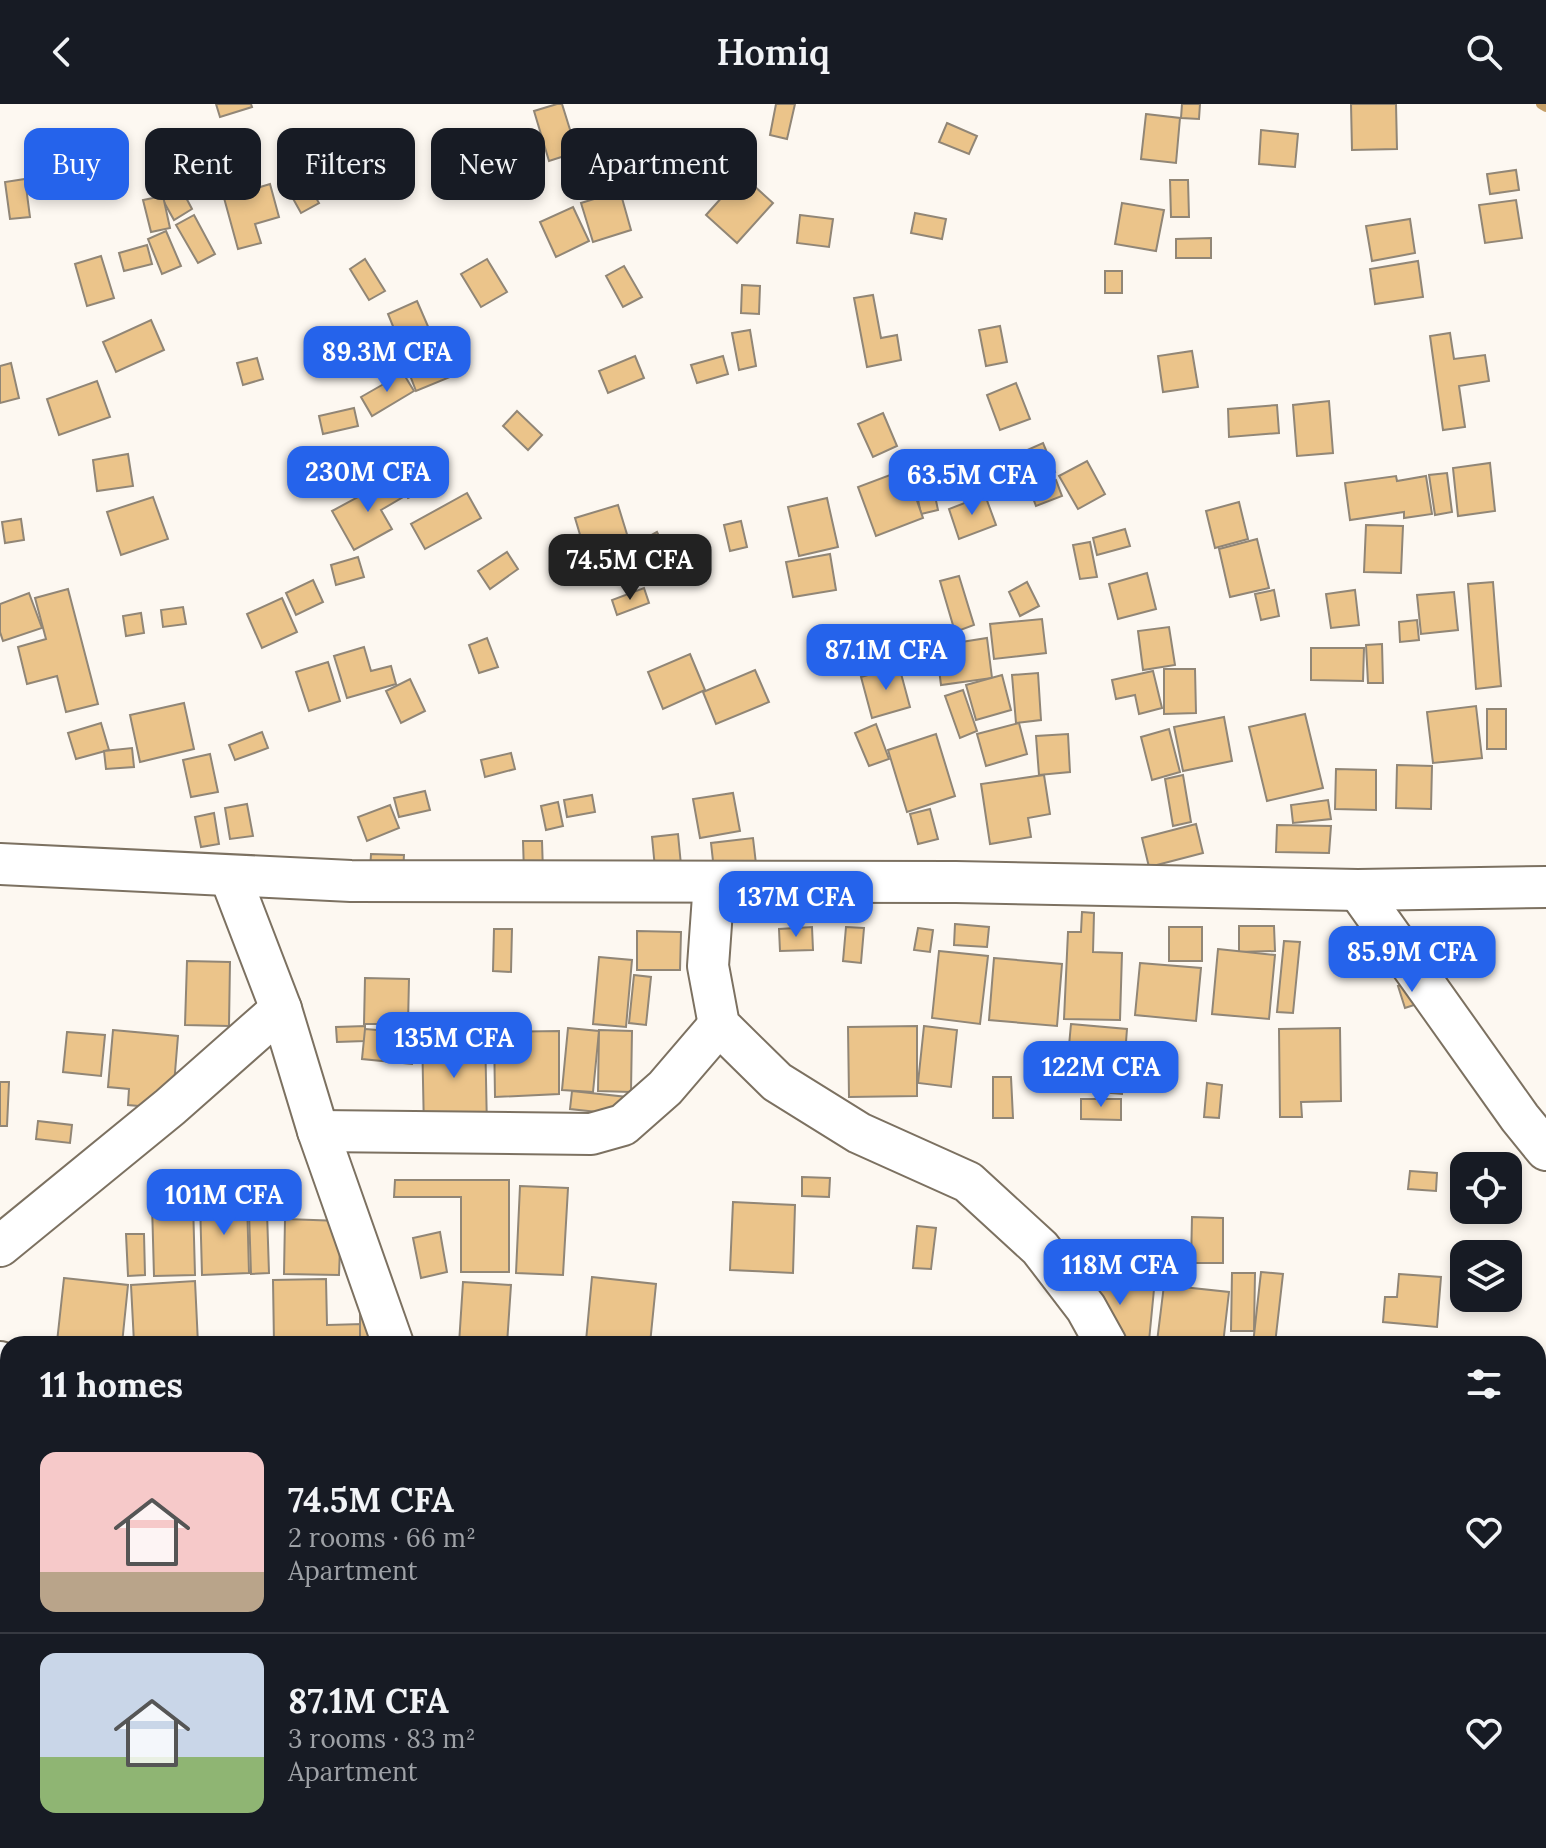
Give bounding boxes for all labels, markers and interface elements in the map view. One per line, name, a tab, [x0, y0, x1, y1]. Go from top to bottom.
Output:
text: Homiq	[716, 29, 830, 75]
icon: back	[40, 30, 84, 74]
icon: search	[1462, 30, 1506, 74]
chip: Buy	[24, 128, 129, 200]
chip: Rent	[145, 128, 261, 200]
chip: Filters	[277, 128, 415, 200]
chip: New	[431, 128, 545, 200]
chip: Apartment	[561, 128, 757, 200]
pin: 89.3M CFA	[295, 326, 479, 394]
text: 89.3M CFA	[322, 335, 452, 368]
pin: 230M CFA	[285, 446, 451, 514]
pin: 63.5M CFA	[880, 449, 1064, 517]
text: 230M CFA	[305, 455, 431, 488]
text: 63.5M CFA	[907, 458, 1037, 491]
pin: 74.5M CFA	[538, 534, 722, 602]
text: 74.5M CFA	[567, 543, 693, 576]
pin: 87.1M CFA	[794, 624, 978, 692]
text: 87.1M CFA	[825, 633, 947, 666]
pin: 137M CFA	[713, 871, 879, 939]
text: 137M CFA	[737, 880, 855, 913]
pin: 85.9M CFA	[1320, 926, 1504, 994]
text: 85.9M CFA	[1347, 935, 1477, 968]
pin: 135M CFA	[371, 1012, 537, 1080]
text: 135M CFA	[394, 1021, 514, 1054]
pin: 122M CFA	[1018, 1041, 1184, 1109]
text: 122M CFA	[1041, 1050, 1161, 1083]
map controls	[1450, 1152, 1522, 1312]
button: locate	[1450, 1152, 1522, 1224]
pin: 101M CFA	[141, 1169, 307, 1237]
text: 101M CFA	[165, 1178, 283, 1211]
pin: 118M CFA	[1037, 1239, 1203, 1307]
button: layers	[1450, 1240, 1522, 1312]
text: 118M CFA	[1062, 1248, 1178, 1281]
icon: filters	[1462, 1362, 1506, 1406]
text: 11 homes	[40, 1363, 183, 1406]
text: 74.5M CFA	[288, 1478, 454, 1521]
icon: home	[104, 1484, 200, 1580]
icon: heart	[1462, 1510, 1506, 1554]
text: 2 rooms · 66 m²	[288, 1521, 476, 1554]
text: Apartment	[288, 1554, 418, 1587]
text: 87.1M CFA	[288, 1679, 449, 1722]
icon: home	[104, 1685, 200, 1781]
icon: heart	[1462, 1711, 1506, 1755]
text: 3 rooms · 83 m²	[288, 1722, 475, 1755]
text: Apartment	[288, 1755, 418, 1788]

